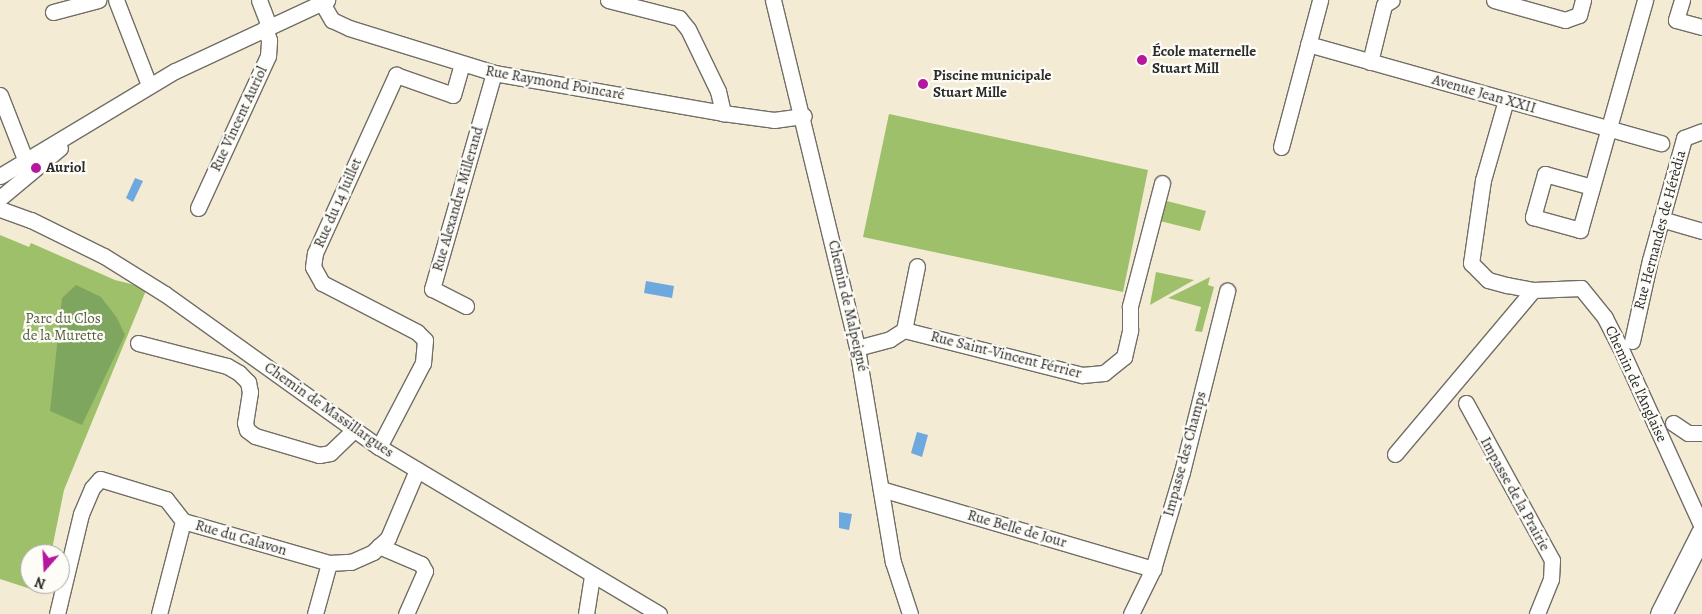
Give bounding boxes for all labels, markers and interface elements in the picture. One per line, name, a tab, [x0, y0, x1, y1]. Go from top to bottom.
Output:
place label: École maternelle Stuart Mill	[1152, 42, 1256, 77]
marker: École maternelle Stuart Mill	[1136, 54, 1148, 66]
street label: Rue Raymond Poincaré	[484, 62, 626, 104]
street label: Rue Vincent Auriol	[207, 63, 271, 175]
place label: Piscine municipale Stuart Mille	[933, 66, 1052, 101]
street label: Avenue Jean XXII	[1430, 71, 1538, 117]
marker: Piscine municipale Stuart Mille	[917, 78, 929, 90]
street label: Rue Alexandre Millerand	[429, 124, 487, 274]
street label: Rue Hernandes de Hérèdia	[1630, 148, 1690, 312]
street label: Rue du 14 Juillet	[310, 155, 366, 251]
place label: Auriol	[46, 159, 85, 177]
marker: Auriol	[30, 162, 42, 174]
street label: Chemin de Malpeigné	[824, 239, 872, 373]
park label: Parc du Clos de la Murette	[23, 309, 103, 344]
street label: Chemin de l'Anglaise	[1601, 323, 1671, 445]
street label: Rue Saint-Vincent Férrier	[929, 328, 1083, 382]
street label: Chemin de Massillargues	[261, 358, 397, 462]
street label: Impasse des Champs	[1160, 389, 1210, 519]
street label: Impasse de la Prairie	[1476, 434, 1554, 554]
street label: Rue Belle de Jour	[965, 506, 1069, 552]
street label: Rue du Calavon	[193, 516, 289, 560]
north arrow	[20, 544, 70, 594]
text: N	[32, 572, 48, 593]

